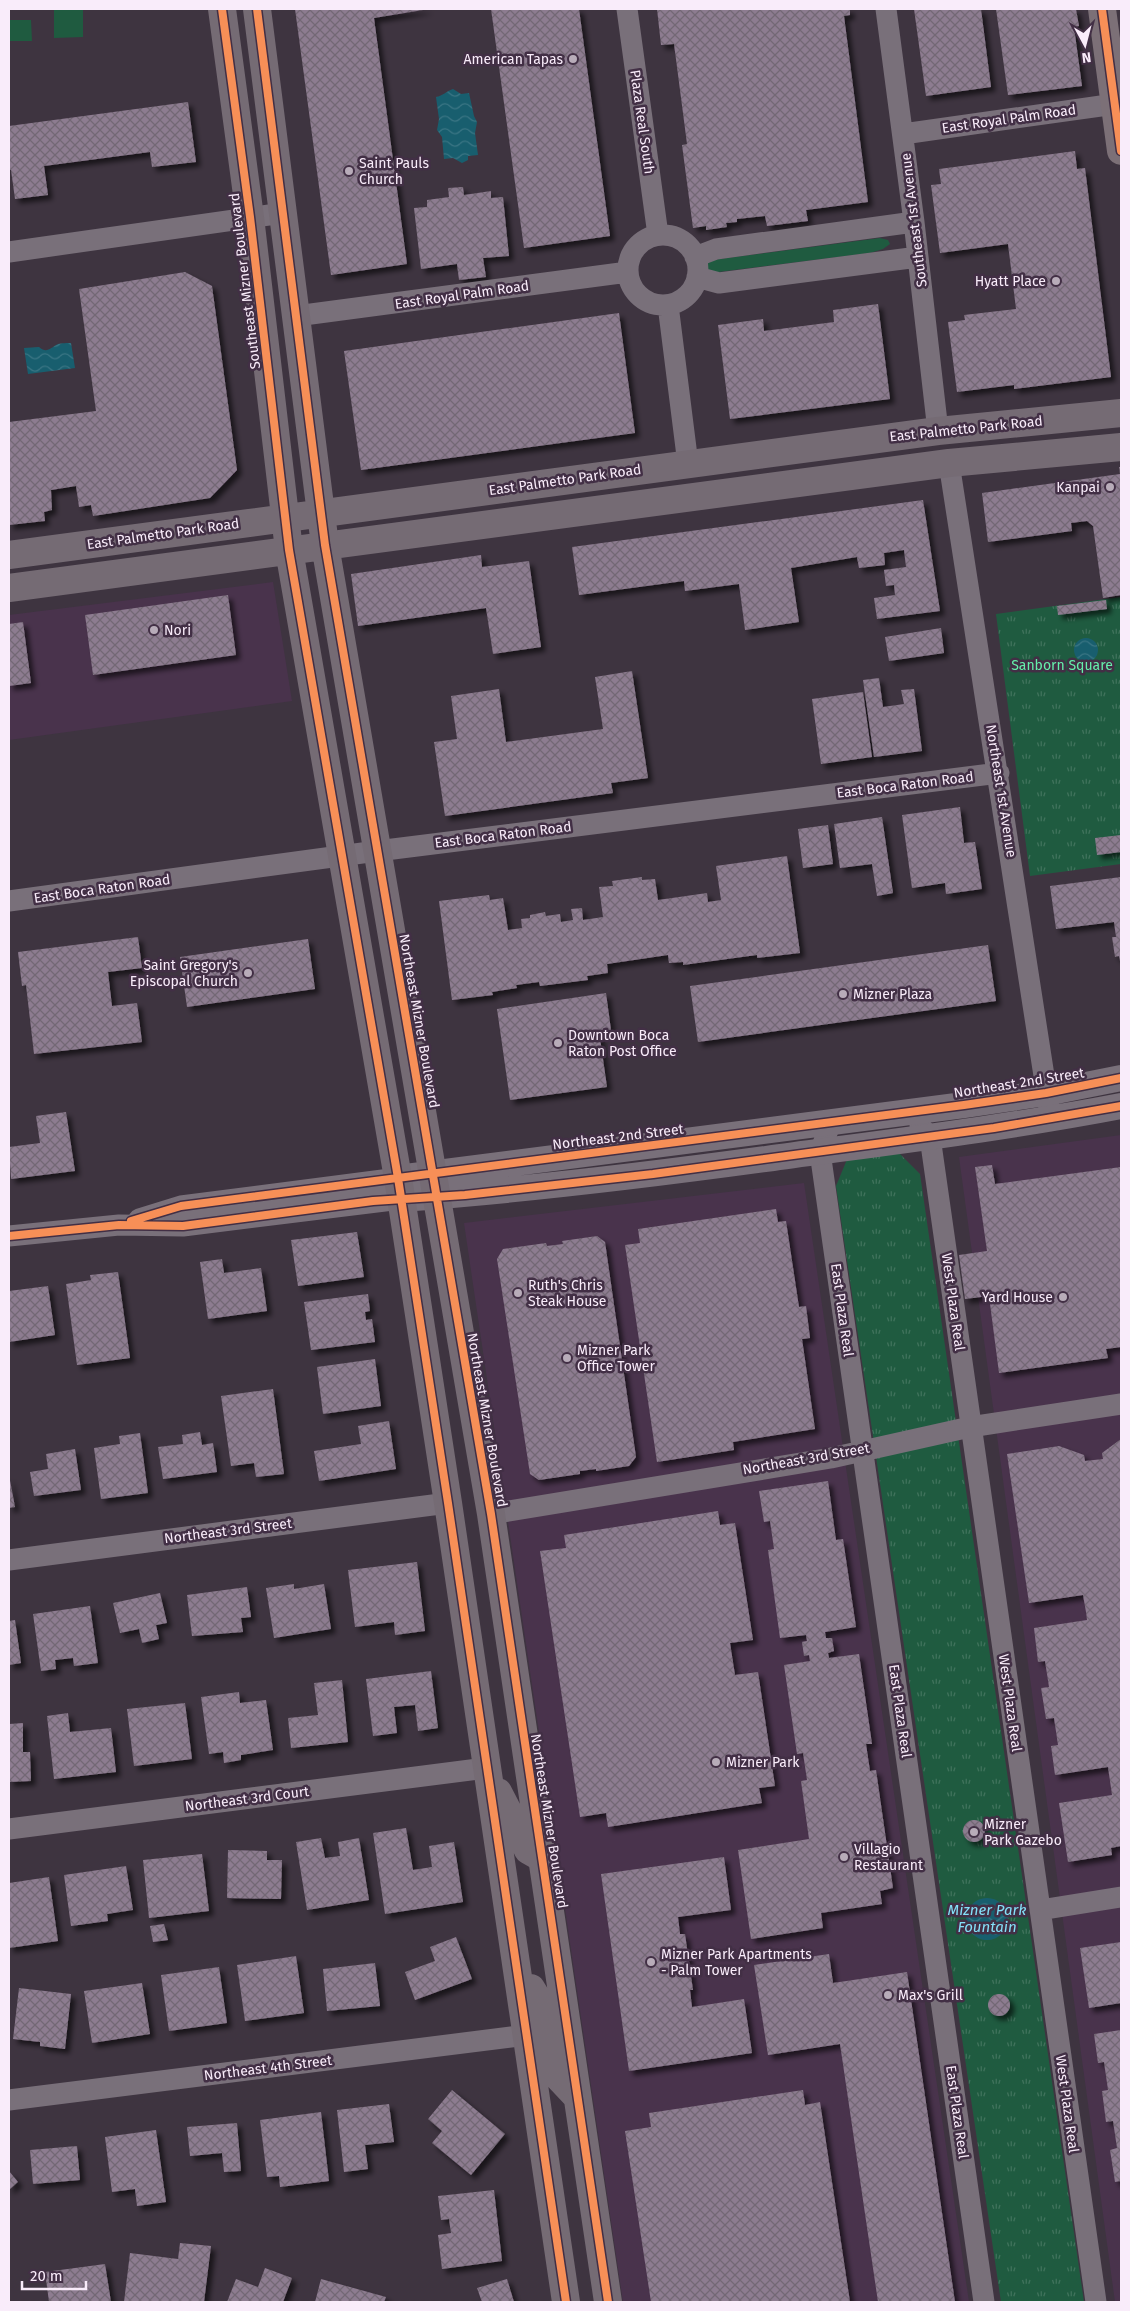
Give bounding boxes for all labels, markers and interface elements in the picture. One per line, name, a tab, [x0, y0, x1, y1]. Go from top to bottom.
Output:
north arrow	[1060, 20, 1110, 70]
text: N	[1081, 48, 1092, 66]
place label: American Tapas	[464, 51, 563, 68]
marker: American Tapas	[567, 53, 579, 65]
street label: Plaza Real South	[626, 69, 658, 175]
street label: East Royal Palm Road	[941, 101, 1077, 137]
street label: Southeast 1st Avenue	[897, 152, 931, 288]
place label: Saint Pauls Church	[359, 155, 429, 188]
marker: Saint Pauls Church	[343, 165, 355, 177]
street label: Southeast Mizner Boulevard	[226, 192, 264, 370]
place label: Hyatt Place	[975, 273, 1046, 290]
marker: Hyatt Place	[1050, 275, 1062, 287]
street label: East Royal Palm Road	[394, 277, 530, 313]
street label: East Palmetto Park Road	[889, 412, 1043, 446]
street label: East Palmetto Park Road	[488, 461, 642, 499]
place label: Kanpai	[1056, 479, 1100, 496]
marker: Kanpai	[1104, 481, 1116, 493]
street label: East Palmetto Park Road	[86, 515, 240, 553]
place label: Nori	[164, 622, 191, 639]
marker: Nori	[148, 624, 160, 636]
park label: Sanborn Square	[1011, 657, 1113, 674]
street label: Northeast 1st Avenue	[982, 723, 1020, 859]
street label: East Boca Raton Road	[836, 768, 974, 802]
street label: East Boca Raton Road	[434, 818, 572, 852]
street label: East Boca Raton Road	[33, 871, 171, 907]
street label: Northeast Mizner Boulevard	[395, 933, 443, 1109]
place label: Saint Gregory's Episcopal Church	[130, 957, 238, 990]
marker: Saint Gregory's Episcopal Church	[242, 967, 254, 979]
place label: Mizner Plaza	[853, 986, 932, 1003]
marker: Mizner Plaza	[837, 988, 849, 1000]
place label: Downtown Boca Raton Post Office	[568, 1027, 677, 1060]
marker: Downtown Boca Raton Post Office	[552, 1037, 564, 1049]
street label: Northeast 2nd Street	[953, 1064, 1086, 1102]
street label: Northeast 2nd Street	[552, 1120, 685, 1153]
street label: West Plaza Real	[938, 1252, 968, 1352]
street label: East Plaza Real	[827, 1262, 857, 1358]
place label: Ruth's Chris Steak House	[528, 1277, 606, 1310]
marker: Ruth's Chris Steak House	[512, 1287, 524, 1299]
place label: Yard House	[982, 1289, 1053, 1306]
marker: Yard House	[1057, 1291, 1069, 1303]
street label: Northeast Mizner Boulevard	[463, 1332, 511, 1508]
place label: Mizner Park Office Tower	[577, 1342, 655, 1375]
marker: Mizner Park Office Tower	[561, 1352, 573, 1364]
street label: Northeast 3rd Street	[741, 1439, 872, 1479]
street label: Northeast 3rd Street	[163, 1515, 294, 1547]
street label: West Plaza Real	[995, 1653, 1025, 1753]
street label: East Plaza Real	[885, 1663, 915, 1759]
street label: Northeast Mizner Boulevard	[527, 1732, 571, 1910]
place label: Mizner Park	[726, 1754, 800, 1771]
marker: Mizner Park	[710, 1756, 722, 1768]
street label: Northeast 3rd Court	[184, 1783, 311, 1815]
place label: Mizner Park Gazebo	[984, 1816, 1062, 1849]
marker: Mizner Park Gazebo	[968, 1826, 980, 1838]
place label: Villagio Restaurant	[854, 1841, 924, 1874]
marker: Villagio Restaurant	[838, 1851, 850, 1863]
water label: Mizner Park Fountain	[948, 1901, 1026, 1936]
place label: Mizner Park Apartments - Palm Tower	[661, 1946, 812, 1979]
marker: Mizner Park Apartments - Palm Tower	[645, 1956, 657, 1968]
place label: Max's Grill	[898, 1987, 963, 2004]
marker: Max's Grill	[882, 1989, 894, 2001]
street label: Northeast 4th Street	[203, 2052, 334, 2084]
street label: West Plaza Real	[1052, 2054, 1082, 2154]
street label: East Plaza Real	[942, 2064, 972, 2160]
scale bar	[22, 2258, 86, 2290]
text: 20 m	[30, 2267, 63, 2285]

